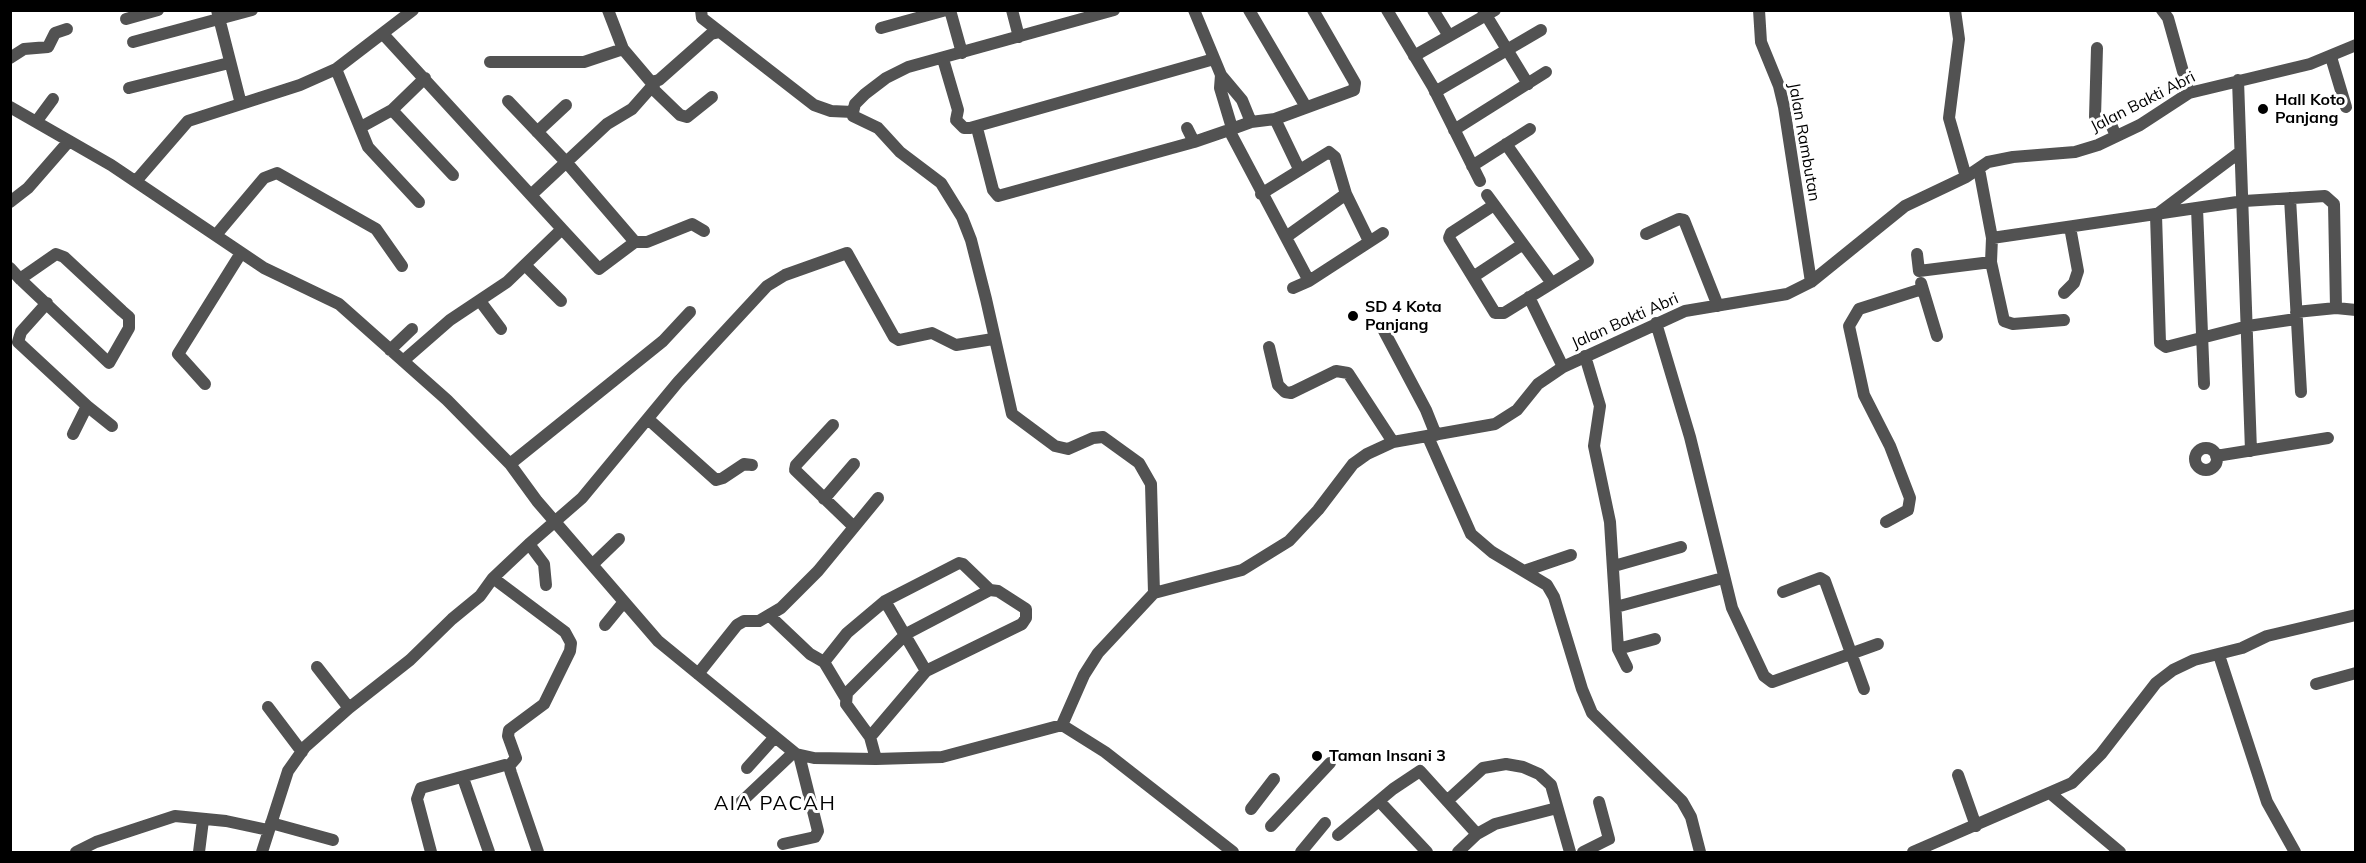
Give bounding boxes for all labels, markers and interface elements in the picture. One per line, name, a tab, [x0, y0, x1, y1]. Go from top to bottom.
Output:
street label: Jalan Bakti Abri	[2087, 67, 2199, 137]
street label: Jalan Rambutan	[1784, 81, 1824, 203]
place label: Hall Koto Panjang	[2275, 90, 2345, 128]
marker: Hall Koto Panjang	[2256, 102, 2270, 116]
street label: Jalan Bakti Abri	[1569, 289, 1681, 353]
place label: SD 4 Kota Panjang	[1365, 297, 1442, 335]
marker: SD 4 Kota Panjang	[1346, 309, 1360, 323]
place label: Taman Insani 3	[1329, 746, 1446, 766]
marker: Taman Insani 3	[1310, 749, 1324, 763]
district label: AIA PACAH	[714, 792, 836, 816]

